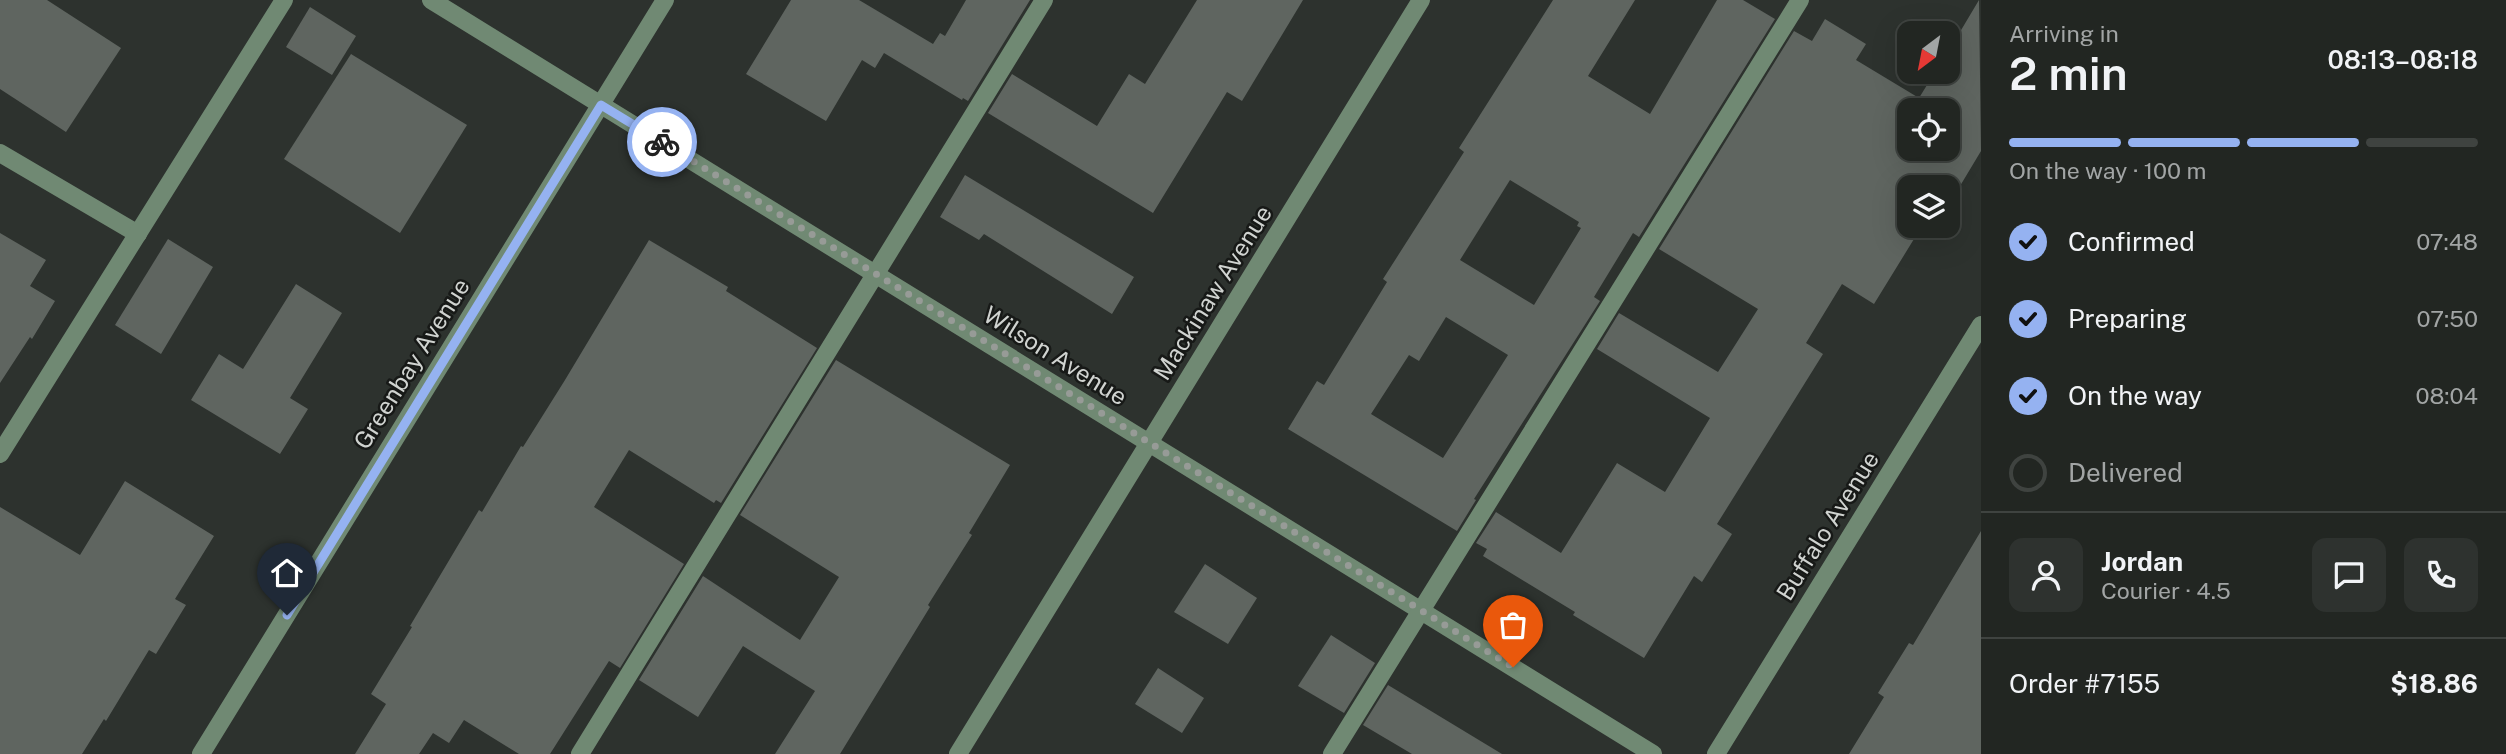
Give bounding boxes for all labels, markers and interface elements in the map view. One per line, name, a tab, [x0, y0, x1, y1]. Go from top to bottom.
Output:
text: Arriving in	[2009, 20, 2119, 47]
north arrow	[1897, 21, 1960, 84]
map controls	[1897, 21, 1960, 238]
text: 08:13–08:18	[2327, 44, 2478, 75]
text: 2 min	[2009, 46, 2128, 100]
button: locate	[1897, 98, 1960, 161]
courier	[627, 107, 697, 177]
icon: bike	[643, 123, 681, 161]
text: On the way · 100 m	[2009, 157, 2206, 184]
button: layers	[1897, 175, 1960, 238]
street label: Mackinaw Avenue	[1147, 200, 1277, 385]
icon: check	[2009, 223, 2047, 261]
text: Confirmed	[2068, 226, 2195, 257]
text: 07:48	[2416, 228, 2478, 255]
street label: Greenbay Avenue	[347, 273, 475, 454]
street label: Wilson Avenue	[979, 300, 1132, 410]
icon: check	[2009, 300, 2047, 338]
text: Preparing	[2068, 303, 2187, 334]
text: 07:50	[2417, 305, 2478, 332]
icon: check	[2009, 377, 2047, 415]
text: On the way	[2068, 380, 2202, 411]
text: 08:04	[2416, 382, 2478, 409]
street label: Buffalo Avenue	[1770, 446, 1884, 605]
text: Delivered	[2068, 457, 2183, 488]
button: person	[2009, 538, 2083, 612]
button: chat	[2312, 538, 2386, 612]
button: phone	[2404, 538, 2478, 612]
pin	[257, 543, 317, 615]
text: Jordan	[2101, 546, 2183, 577]
icon: home	[268, 554, 306, 592]
text: Courier · 4.5	[2101, 577, 2231, 604]
pin	[1483, 595, 1543, 667]
icon: bag	[1494, 606, 1532, 644]
text: Order #7155	[2009, 668, 2160, 699]
text: $18.86	[2390, 668, 2478, 699]

